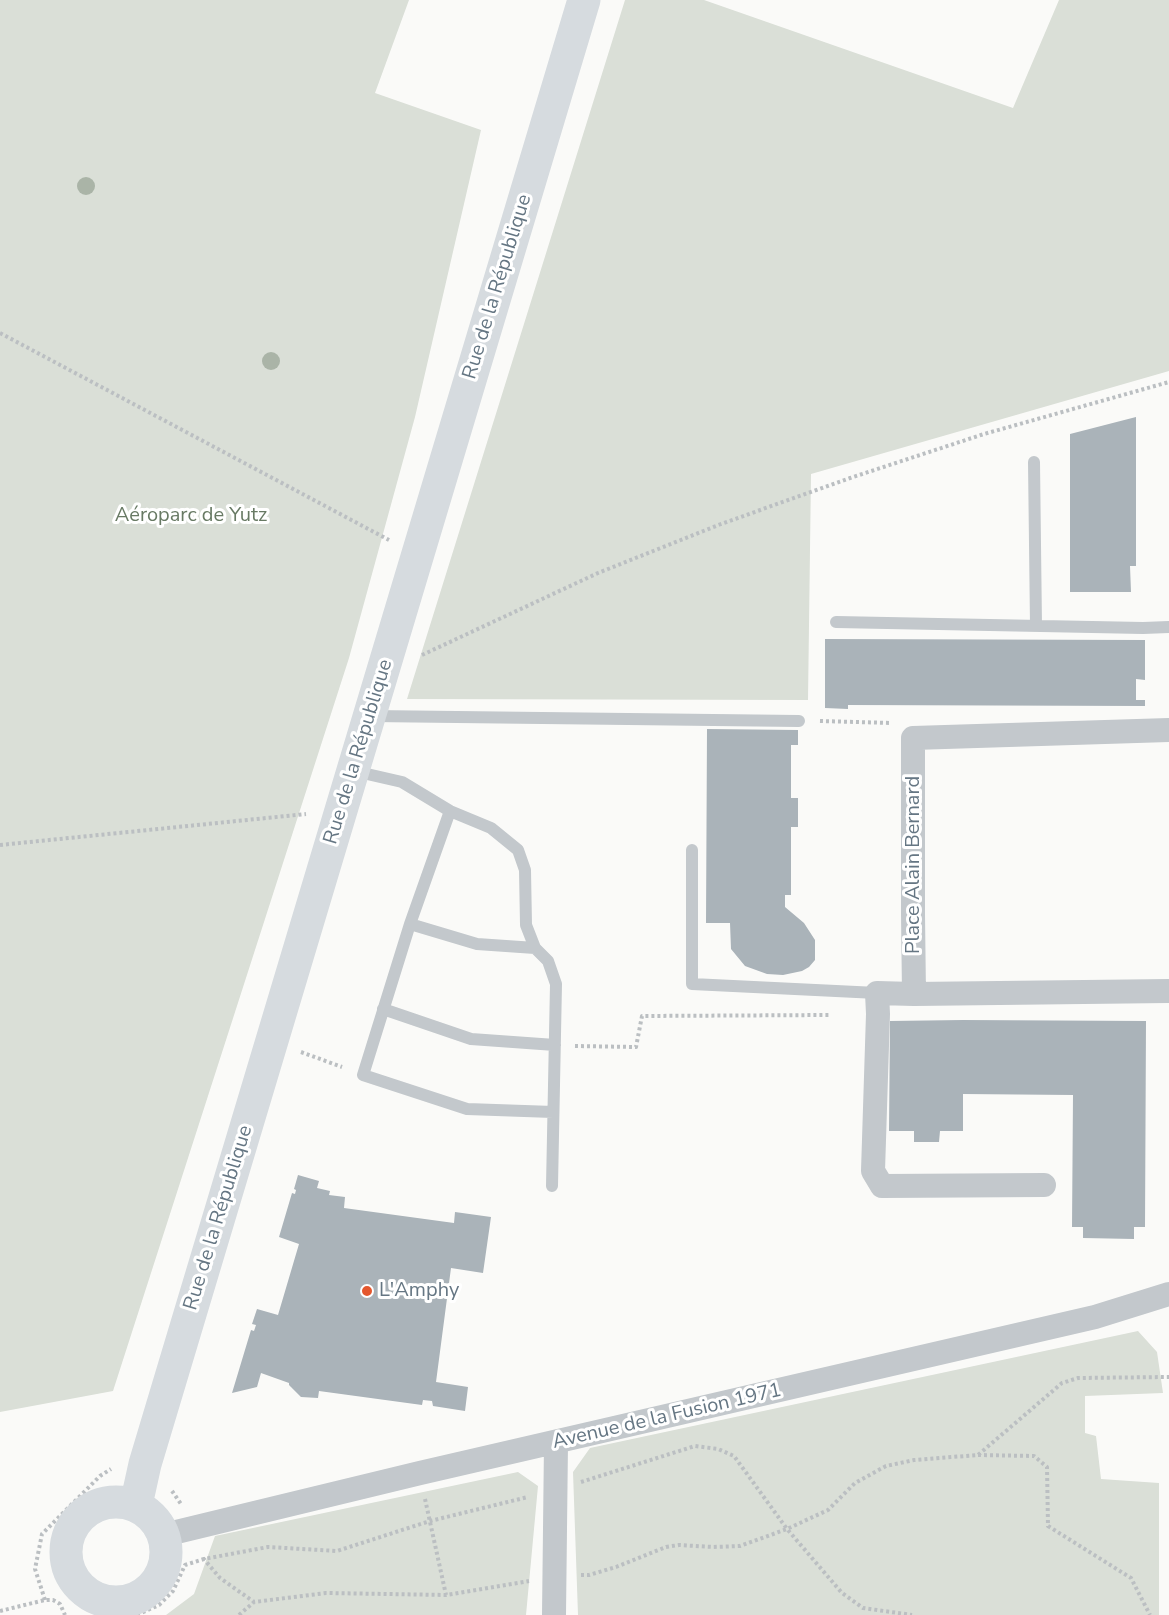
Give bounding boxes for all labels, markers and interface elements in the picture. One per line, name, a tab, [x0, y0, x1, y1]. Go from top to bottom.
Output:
street label: Rue de la République	[458, 192, 538, 382]
park label: Aéroparc de Yutz	[115, 504, 267, 528]
street label: Rue de la République	[319, 657, 399, 847]
street label: Place Alain Bernard	[902, 776, 926, 954]
street label: Rue de la République	[179, 1123, 259, 1313]
place label: L'Amphy	[379, 1279, 459, 1303]
marker: L'Amphy	[360, 1284, 374, 1298]
street label: Avenue de la Fusion 1971	[550, 1379, 784, 1455]

